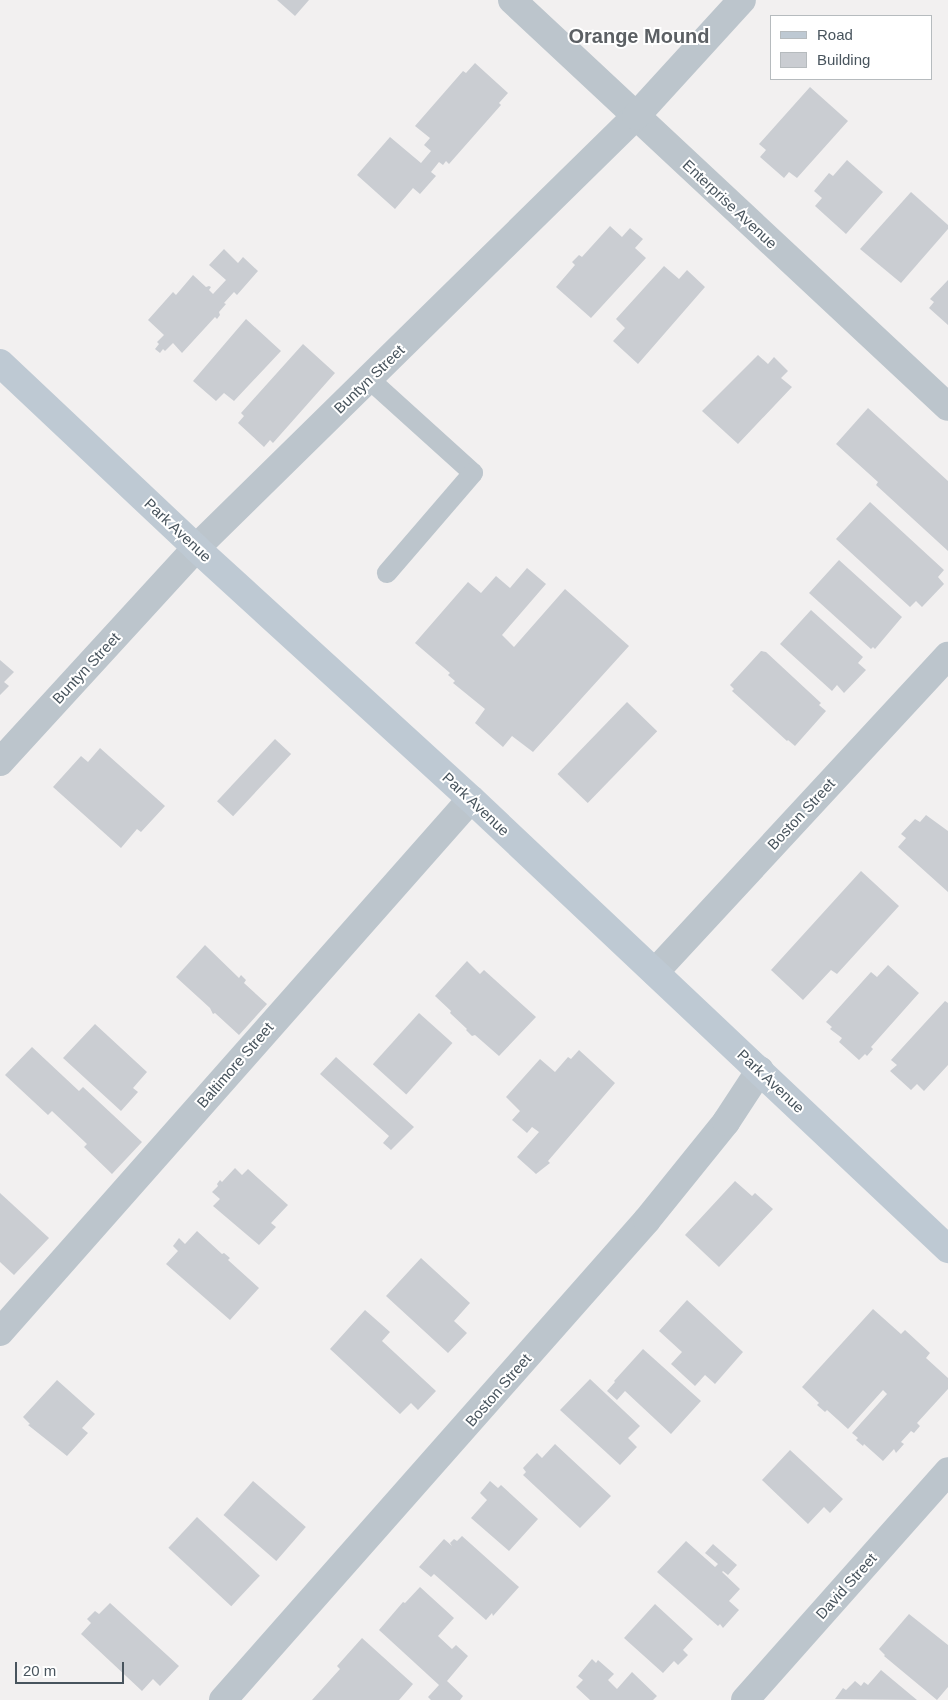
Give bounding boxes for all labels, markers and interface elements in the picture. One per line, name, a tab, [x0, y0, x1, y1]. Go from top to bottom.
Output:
legend	[770, 15, 933, 80]
district label: Orange Mound	[568, 24, 710, 48]
text: Road	[817, 26, 853, 43]
text: Building	[817, 51, 870, 68]
street label: Enterprise Avenue	[679, 155, 781, 253]
street label: Buntyn Street	[330, 341, 408, 417]
street label: Park Avenue	[141, 494, 215, 566]
street label: Buntyn Street	[48, 629, 124, 707]
street label: Park Avenue	[439, 768, 513, 840]
street label: Boston Street	[763, 775, 839, 853]
street label: Baltimore Street	[193, 1019, 277, 1111]
street label: Park Avenue	[734, 1045, 808, 1117]
street label: Boston Street	[461, 1350, 535, 1430]
street label: David Street	[812, 1549, 880, 1623]
scale bar	[18, 1652, 126, 1684]
text: 20 m	[23, 1662, 56, 1679]

